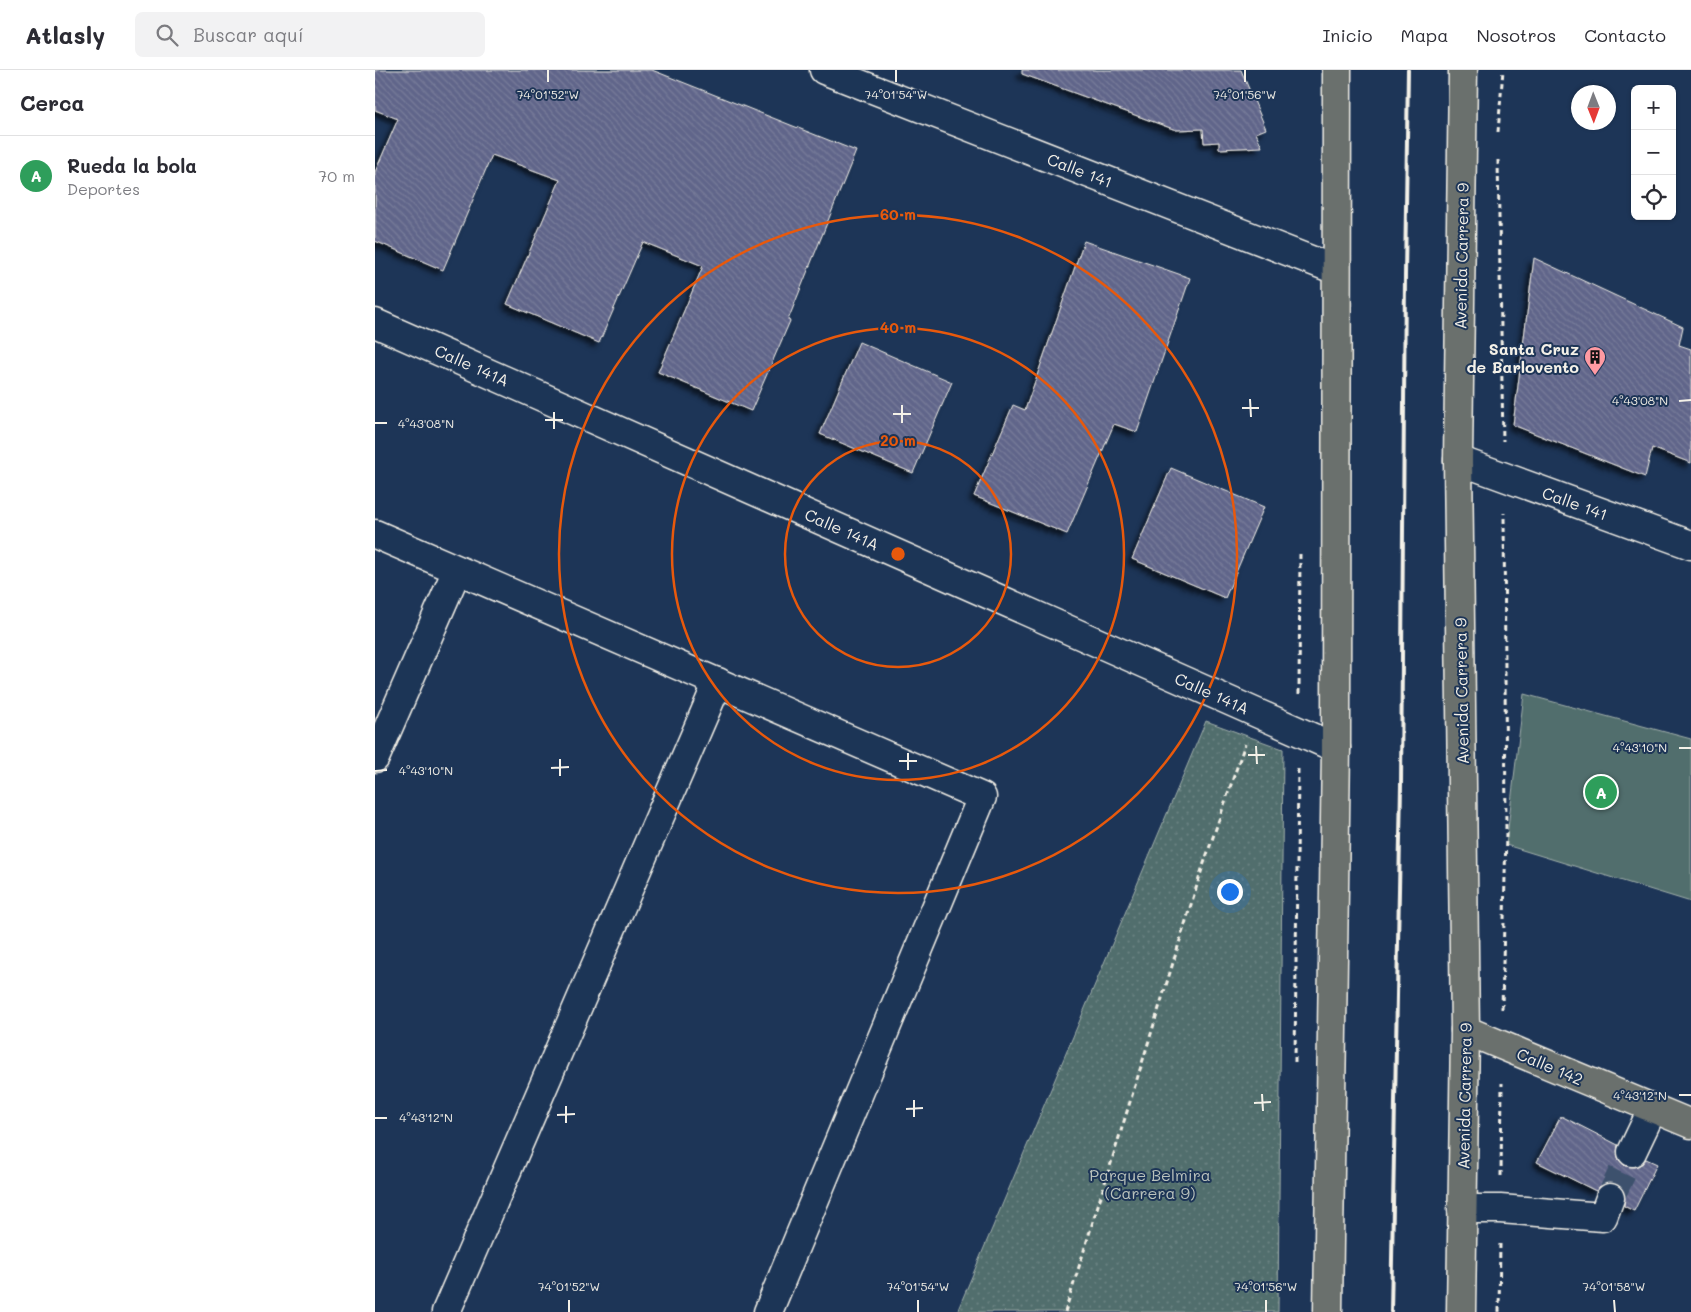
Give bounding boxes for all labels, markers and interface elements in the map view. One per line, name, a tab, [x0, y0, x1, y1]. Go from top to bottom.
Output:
search box	[135, 12, 485, 57]
text: Atlasly	[25, 19, 105, 50]
icon: search	[153, 21, 181, 49]
text: Buscar aquí	[193, 22, 304, 47]
text: Inicio	[1322, 23, 1373, 47]
text: Mapa	[1401, 23, 1448, 47]
text: Nosotros	[1476, 23, 1556, 47]
text: Contacto	[1584, 23, 1666, 47]
north arrow	[1571, 85, 1616, 130]
map controls	[1631, 85, 1676, 220]
button: +	[1631, 85, 1676, 130]
text: 74°01'52"W	[517, 86, 579, 102]
text: 74°01'54"W	[865, 86, 927, 102]
text: 74°01'56"W	[1214, 86, 1276, 102]
text: Cerca	[20, 89, 85, 116]
button: −	[1631, 130, 1676, 175]
street label: Calle 141	[1044, 148, 1116, 192]
text: Rueda la bola	[67, 153, 197, 178]
text: A	[30, 165, 42, 186]
text: 70 m	[318, 165, 355, 186]
button: locate	[1631, 175, 1676, 220]
text: Deportes	[67, 178, 140, 199]
street label: Avenida Carrera 9	[1449, 182, 1473, 330]
text: 60 m	[880, 204, 916, 224]
text: 40 m	[880, 317, 916, 337]
place label: Santa Cruz de Barlovento	[1466, 338, 1579, 377]
street label: Calle 141A	[432, 339, 512, 391]
building icon: Santa Cruz de Barlovento	[1583, 345, 1607, 376]
text: 4°43'08"N	[1612, 392, 1668, 408]
text: 4°43'08"N	[398, 415, 454, 431]
text: 20 m	[880, 430, 916, 450]
street label: Calle 141	[1539, 481, 1611, 525]
street label: Calle 141A	[802, 503, 882, 555]
centre of rings	[889, 545, 907, 563]
street label: Avenida Carrera 9	[1449, 617, 1473, 765]
street label: Calle 141A	[1172, 667, 1252, 719]
text: 4°43'10"N	[1613, 739, 1667, 755]
text: 4°43'10"N	[399, 762, 453, 778]
pin: A	[1585, 773, 1617, 811]
your location	[1217, 879, 1243, 905]
street label: Avenida Carrera 9	[1452, 1022, 1476, 1170]
street label: Calle 142	[1514, 1043, 1586, 1089]
text: 4°43'12"N	[1613, 1087, 1667, 1103]
text: 4°43'12"N	[399, 1109, 453, 1125]
park label: Parque Belmira (Carrera 9)	[1089, 1164, 1211, 1203]
text: 74°01'52"W	[538, 1278, 600, 1294]
text: 74°01'54"W	[887, 1278, 949, 1294]
text: 74°01'56"W	[1235, 1278, 1297, 1294]
text: 74°01'58"W	[1583, 1278, 1645, 1294]

